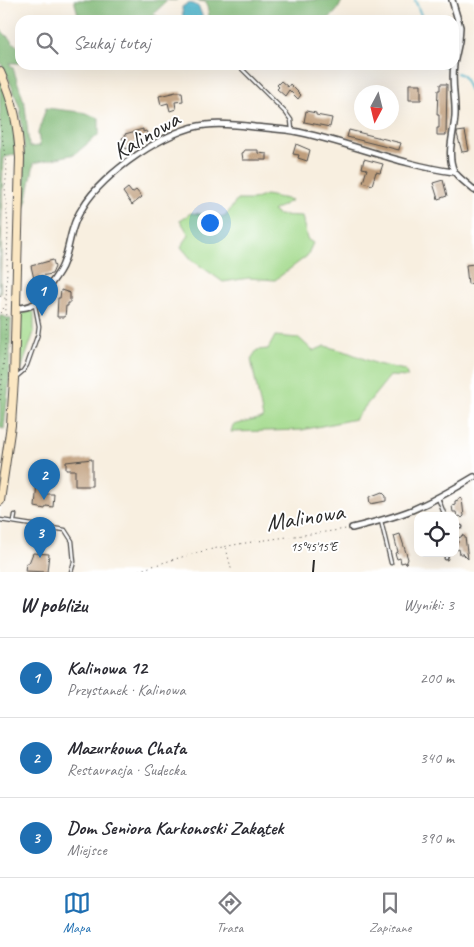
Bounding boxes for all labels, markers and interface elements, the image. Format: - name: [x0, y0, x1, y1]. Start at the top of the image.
- search box: [15, 15, 459, 70]
- icon: search: [33, 29, 61, 57]
- text: Szukaj tutaj: [73, 31, 150, 55]
- north arrow: [354, 85, 399, 130]
- street label: Kalinowa: [107, 103, 186, 166]
- your location: [197, 210, 223, 236]
- pin: 1: [26, 275, 58, 316]
- pin: 2: [28, 459, 60, 500]
- street label: Malinowa: [264, 496, 348, 538]
- map controls: [414, 512, 459, 557]
- button: locate: [414, 512, 459, 557]
- pin: 3: [24, 517, 56, 558]
- text: 15°45'15"E: [291, 539, 339, 555]
- text: W pobliżu: [20, 592, 87, 618]
- text: Wyniki: 3: [403, 595, 454, 615]
- text: Kalinowa 12: [67, 656, 147, 680]
- text: 1: [32, 668, 40, 688]
- text: 200 m: [420, 668, 454, 688]
- text: Przystanek · Kalinowa: [67, 680, 186, 700]
- text: Mazurkowa Chata: [67, 736, 186, 760]
- text: 2: [32, 748, 40, 768]
- text: 340 m: [420, 748, 454, 768]
- text: Restauracja · Sudecka: [67, 760, 185, 780]
- text: Dom Seniora Karkonoski Zakątek: [67, 816, 283, 840]
- text: 3: [32, 828, 40, 848]
- text: 390 m: [420, 828, 454, 848]
- text: Miejsce: [67, 840, 107, 860]
- tab: Mapa: [63, 889, 91, 936]
- tab: Trasa: [216, 889, 244, 936]
- tab: Zapisane: [369, 889, 411, 936]

